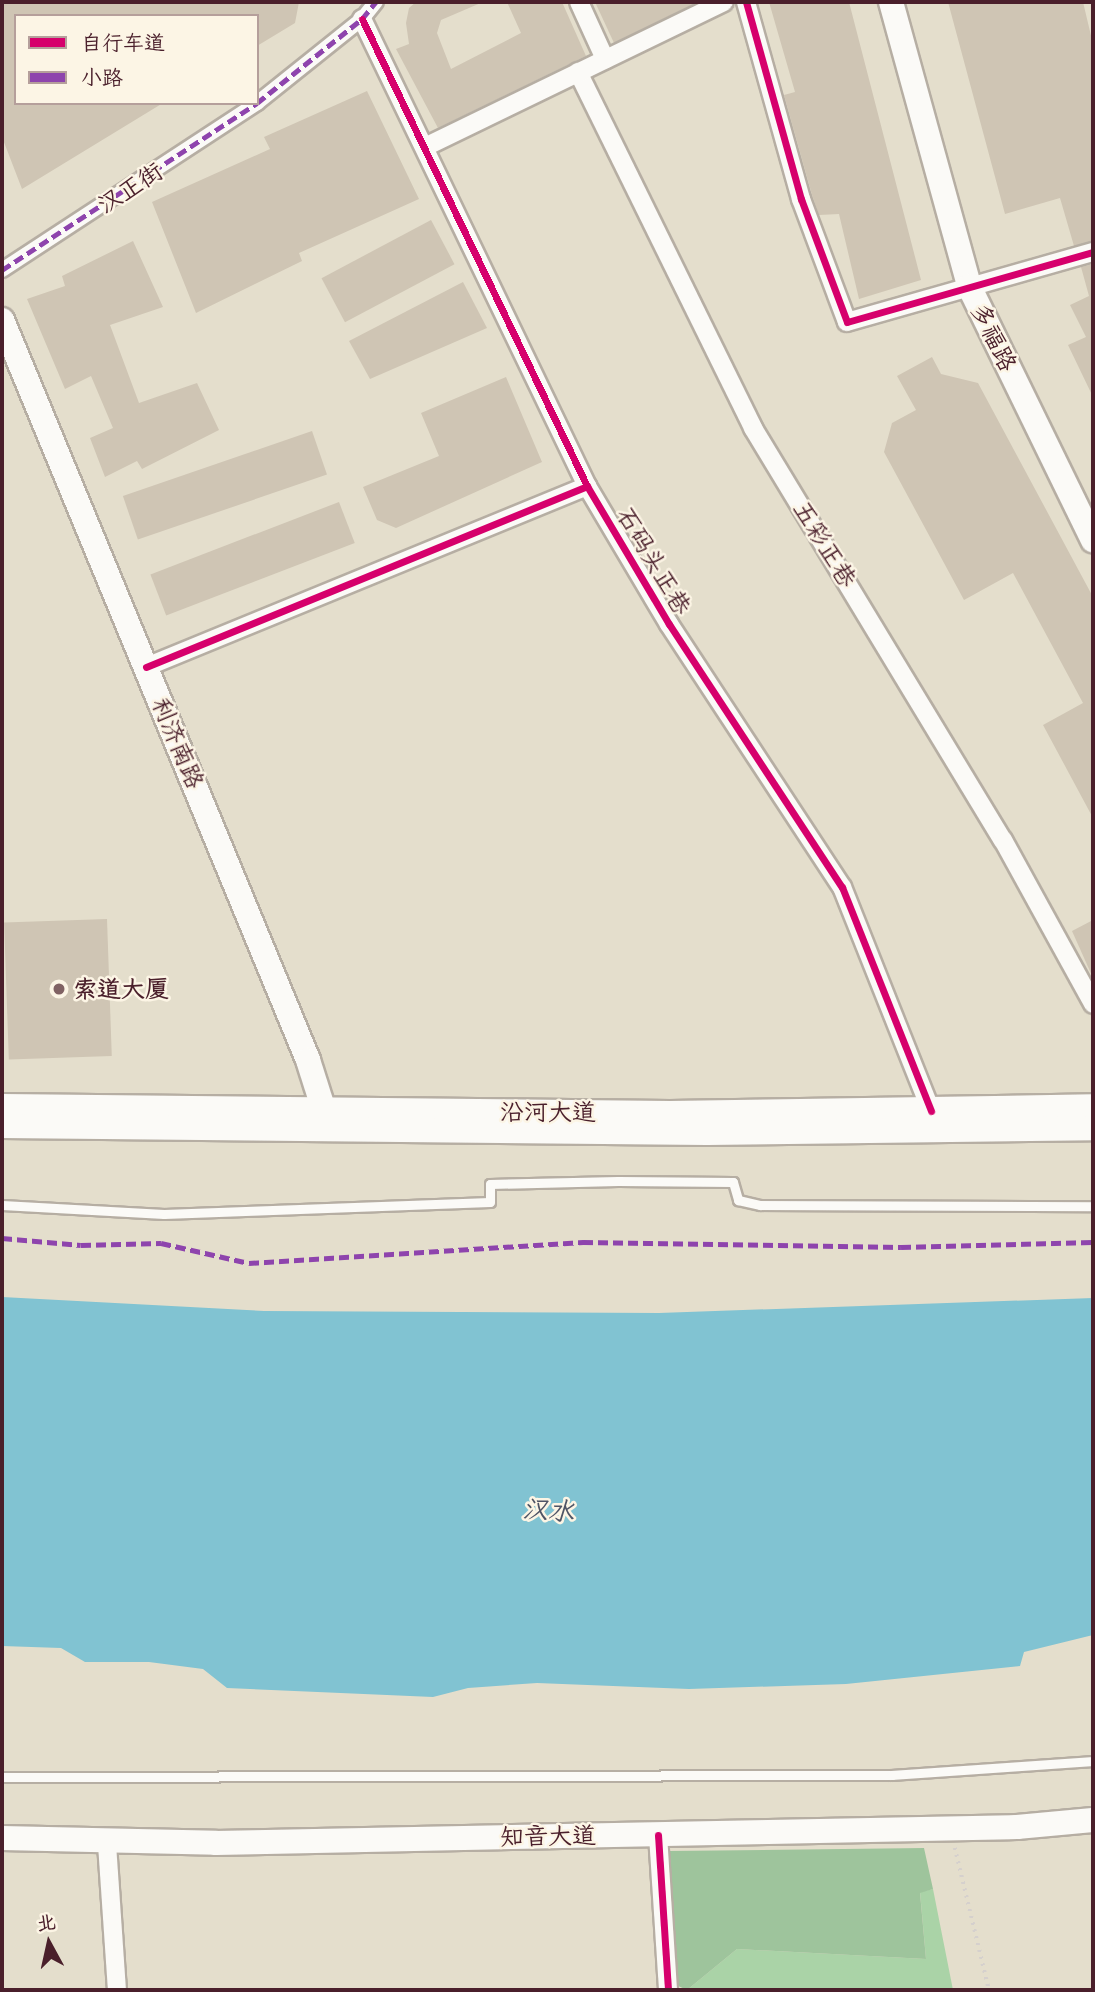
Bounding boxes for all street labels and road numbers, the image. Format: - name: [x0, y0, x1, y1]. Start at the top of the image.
- street label: 汉正街: [92, 156, 168, 220]
- street label: 多福路: [965, 298, 1023, 376]
- street label: 五彩正巷: [787, 496, 863, 592]
- street label: 石码头正巷: [611, 502, 697, 620]
- street label: 利济南路: [146, 693, 210, 793]
- street label: 沿河大道: [500, 1098, 596, 1126]
- street label: 知音大道: [500, 1821, 596, 1851]

